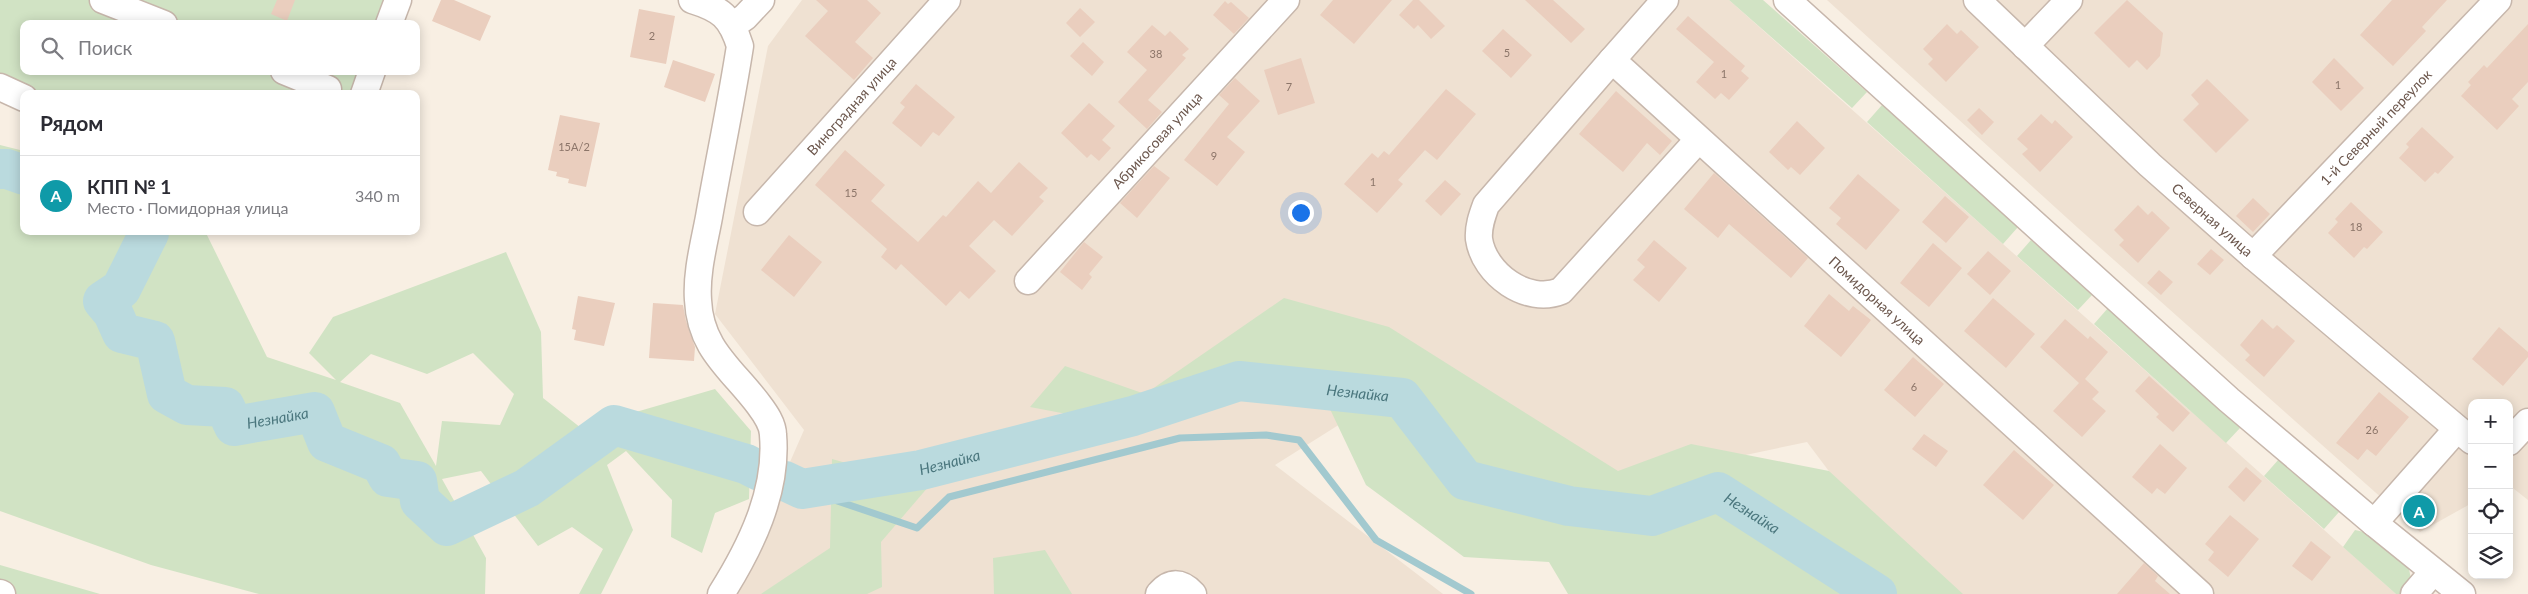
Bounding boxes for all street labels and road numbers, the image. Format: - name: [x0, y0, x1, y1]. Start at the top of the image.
- street label: Виноградная улица: [803, 53, 900, 158]
- street label: 1-й Северный переулок: [2316, 65, 2436, 188]
- street label: Абрикосовая улица: [1108, 88, 1205, 192]
- street label: Северная улица: [2168, 179, 2257, 260]
- street label: Помидорная улица: [1826, 252, 1929, 348]

